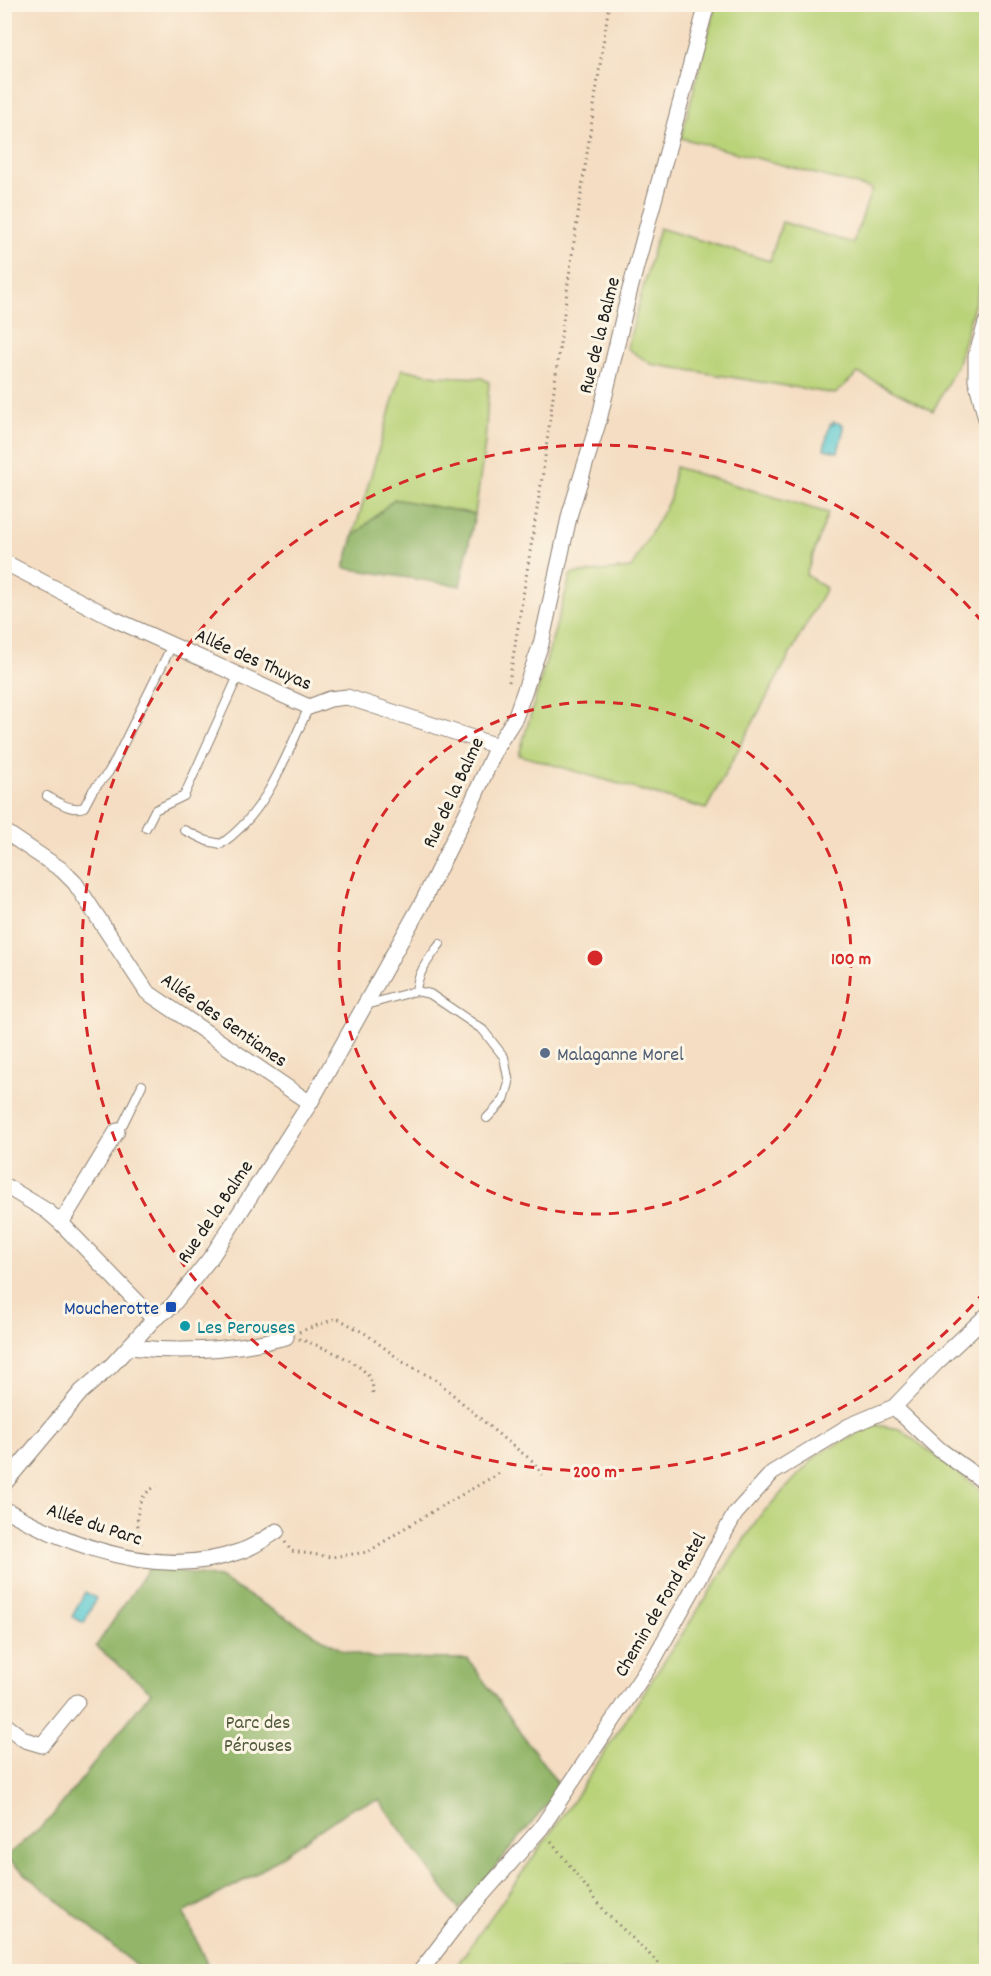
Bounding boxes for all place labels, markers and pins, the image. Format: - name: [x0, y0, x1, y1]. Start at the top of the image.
- centre of rings: [585, 948, 605, 968]
- place label: Malaganne Morel: [557, 1042, 684, 1070]
- marker: Malaganne Morel: [538, 1046, 552, 1060]
- place label: Moucherotte: [64, 1296, 159, 1324]
- marker: Moucherotte: [164, 1300, 178, 1314]
- place label: Les Perouses: [197, 1315, 295, 1343]
- marker: Les Perouses: [178, 1319, 192, 1333]

